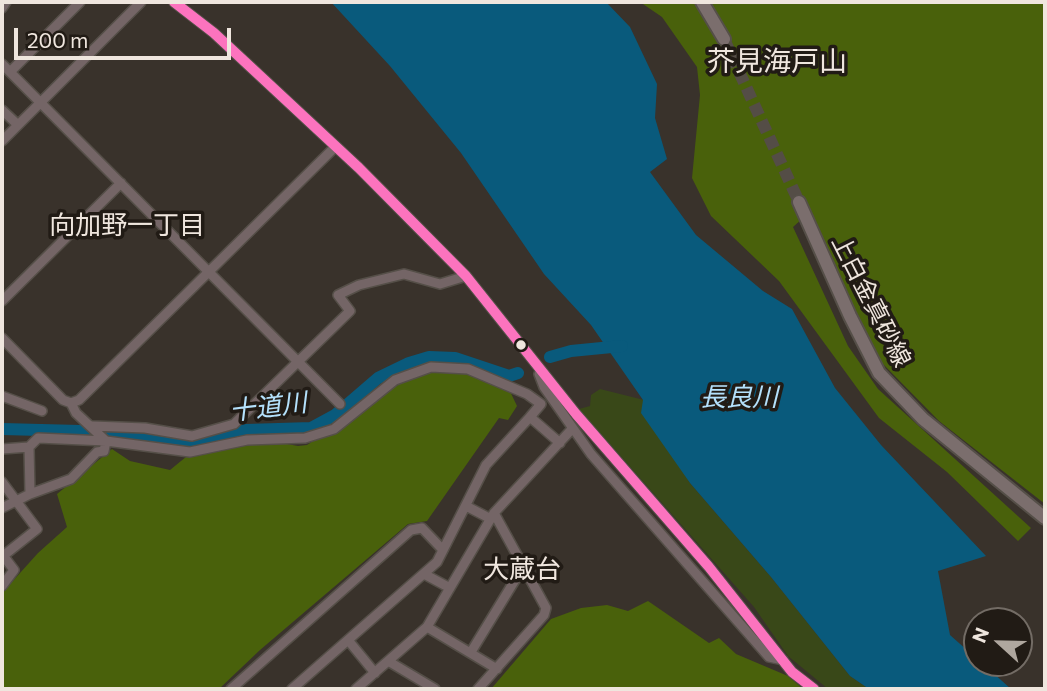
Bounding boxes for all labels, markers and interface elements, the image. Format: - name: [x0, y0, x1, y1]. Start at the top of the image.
- scale bar: [18, 14, 234, 58]
- text: 200 m: [27, 27, 88, 52]
- district label: 芥見海戸山: [707, 45, 847, 79]
- district label: 向加野一丁目: [49, 209, 205, 241]
- street label: 上白金真砂線: [825, 230, 917, 372]
- unlabelled marker: [514, 338, 528, 352]
- water label: 長良川: [700, 381, 778, 413]
- water label: 十道川: [227, 387, 309, 427]
- district label: 大蔵台: [483, 553, 561, 585]
- north arrow: [963, 607, 1033, 677]
- text: N: [967, 624, 993, 646]

